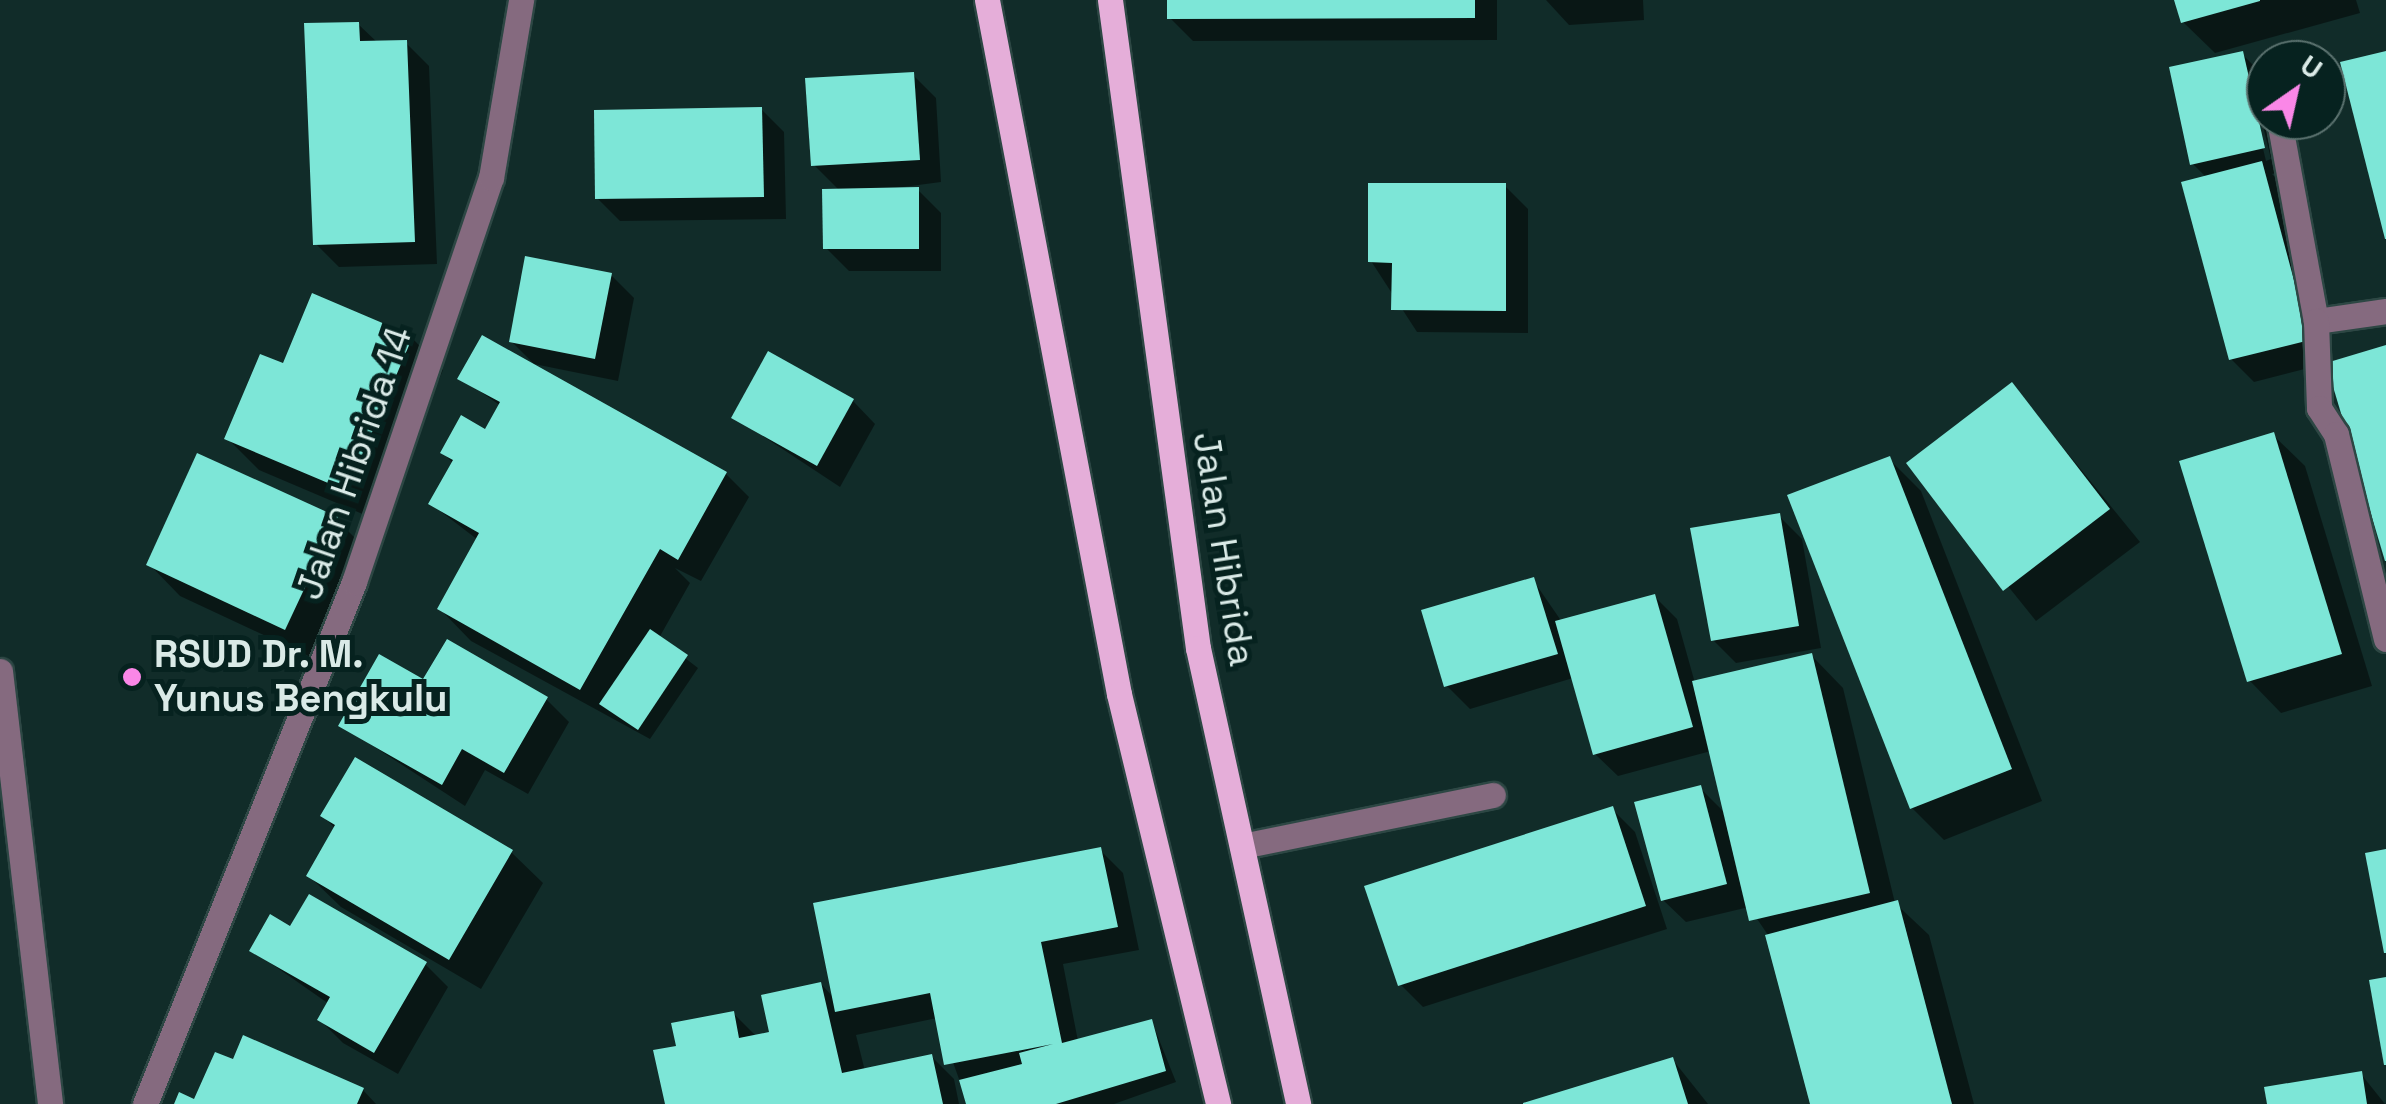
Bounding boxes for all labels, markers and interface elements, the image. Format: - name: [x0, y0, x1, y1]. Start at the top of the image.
- north arrow: [2246, 40, 2346, 140]
- text: U: [2294, 47, 2330, 87]
- street label: Jalan Hibrida 14: [286, 320, 422, 606]
- street label: Jalan Hibrida: [1183, 429, 1265, 669]
- place label: RSUD Dr. M. Yunus Bengkulu: [154, 632, 447, 722]
- marker: RSUD Dr. M. Yunus Bengkulu: [119, 664, 145, 690]

